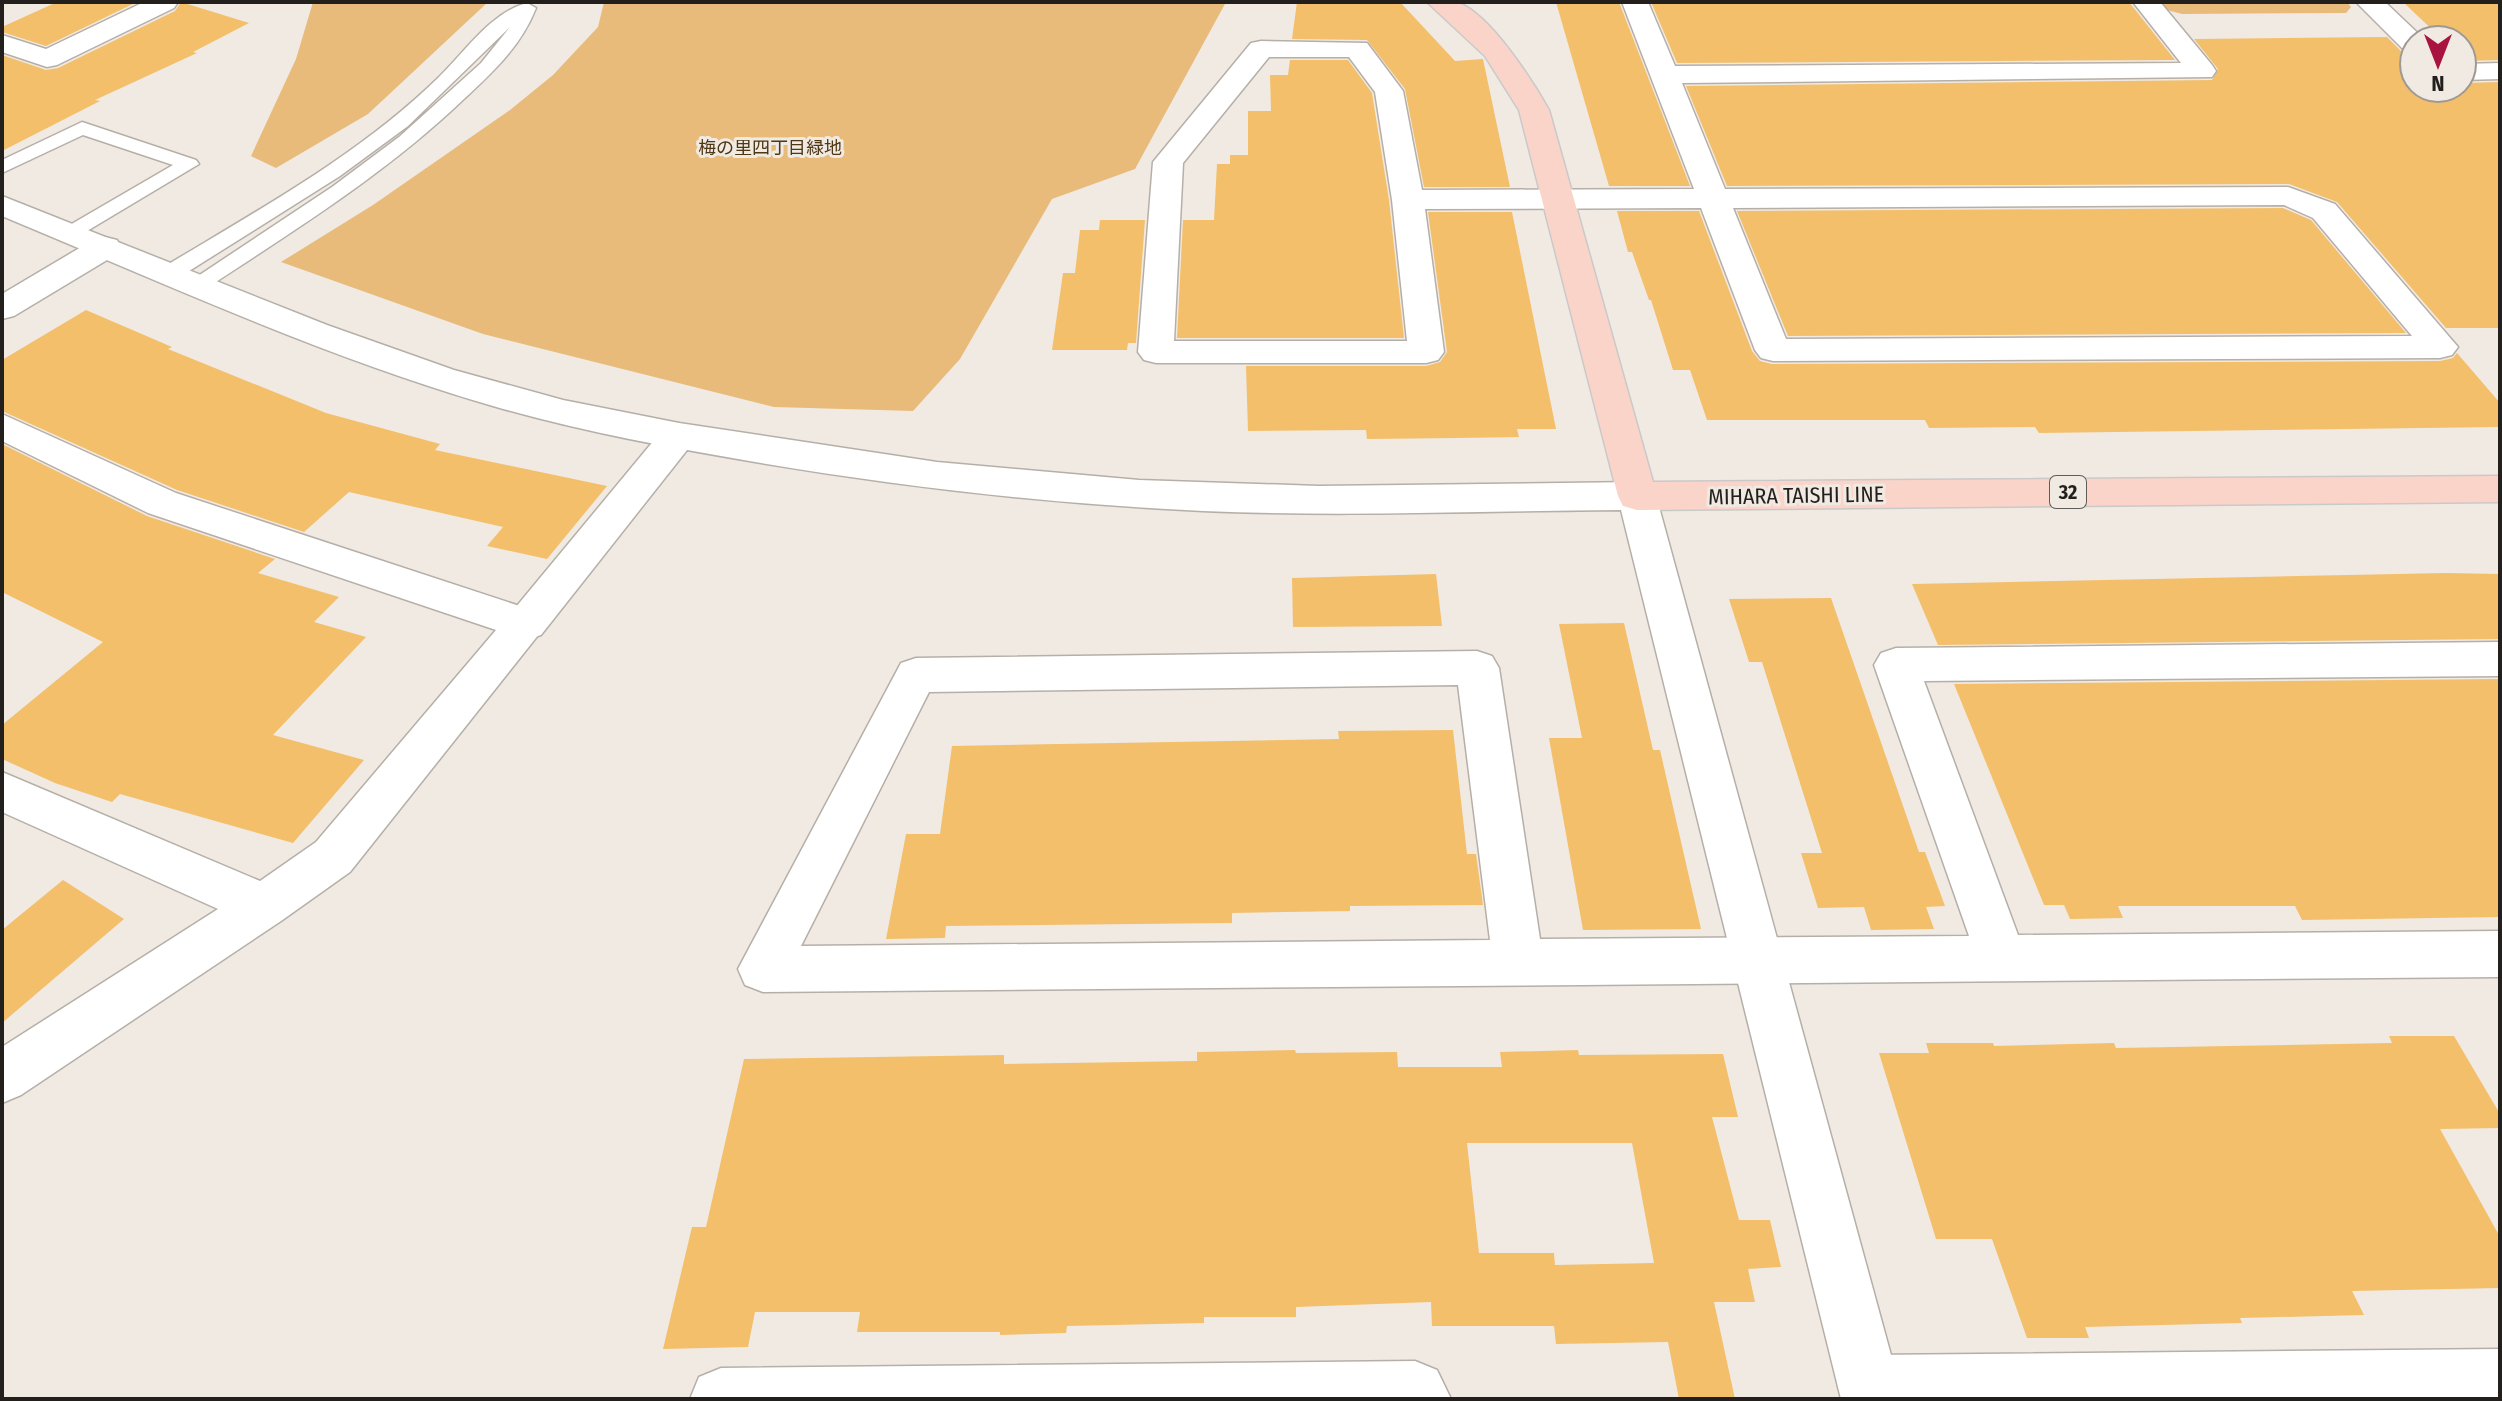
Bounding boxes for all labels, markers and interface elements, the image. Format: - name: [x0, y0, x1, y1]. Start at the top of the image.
- north arrow: [2398, 24, 2478, 104]
- text: N: [2431, 70, 2445, 97]
- park label: 梅の里四丁目緑地: [698, 137, 842, 159]
- road number: 32: [2050, 476, 2086, 508]
- street label: MIHARA TAISHI LINE: [1708, 480, 1884, 511]

